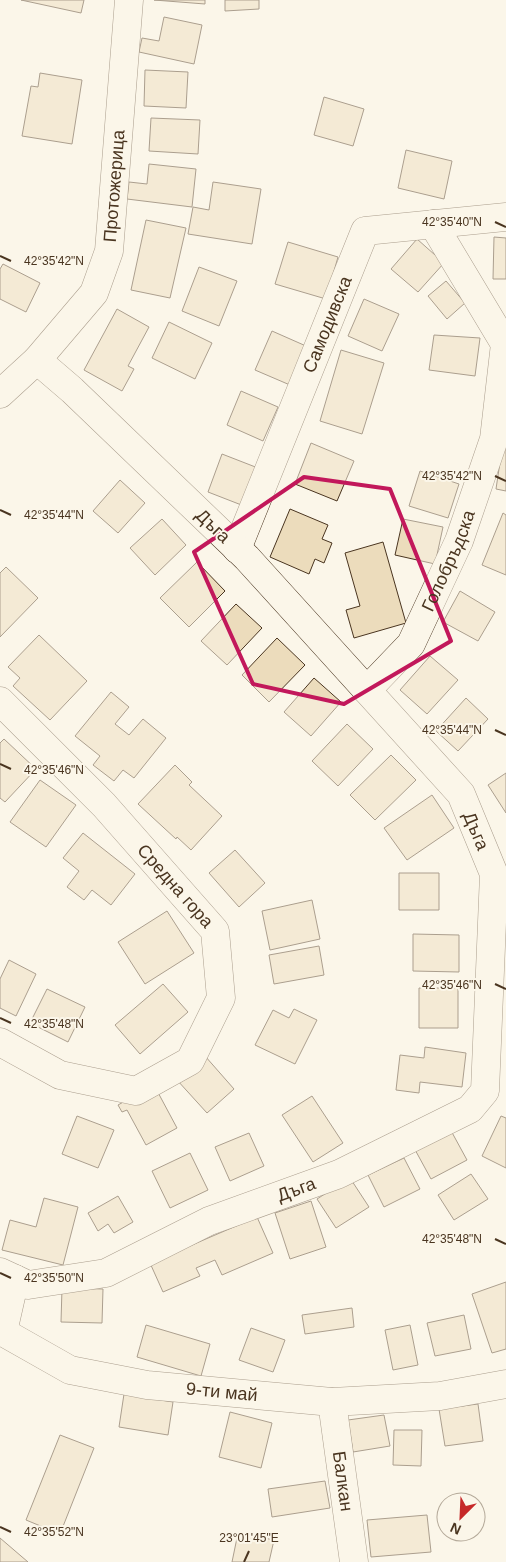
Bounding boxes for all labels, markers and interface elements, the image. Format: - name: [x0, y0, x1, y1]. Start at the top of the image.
- street label: Протожерица: [100, 128, 129, 243]
- text: 42°35'40"N: [422, 215, 482, 229]
- text: 42°35'42"N: [24, 254, 84, 268]
- street label: Самодивска: [299, 272, 356, 376]
- text: 42°35'42"N: [422, 469, 482, 483]
- street label: Дъга: [192, 505, 235, 548]
- street label: Голобръдска: [418, 507, 479, 615]
- text: 42°35'44"N: [24, 508, 84, 522]
- text: 42°35'44"N: [422, 723, 482, 737]
- text: 42°35'46"N: [24, 763, 84, 777]
- street label: Дъга: [459, 809, 493, 854]
- street label: Средна гора: [133, 840, 218, 932]
- text: 42°35'46"N: [422, 978, 482, 992]
- text: 42°35'48"N: [24, 1017, 84, 1031]
- street label: Дъга: [274, 1173, 319, 1206]
- text: 42°35'48"N: [422, 1232, 482, 1246]
- text: 42°35'50"N: [24, 1271, 84, 1285]
- street label: 9-ти май: [185, 1379, 259, 1405]
- street label: Балкан: [329, 1450, 357, 1513]
- north arrow: [436, 1492, 486, 1542]
- text: N: [448, 1520, 464, 1538]
- text: 42°35'52"N: [24, 1525, 84, 1539]
- text: 23°01'45"E: [219, 1531, 279, 1545]

